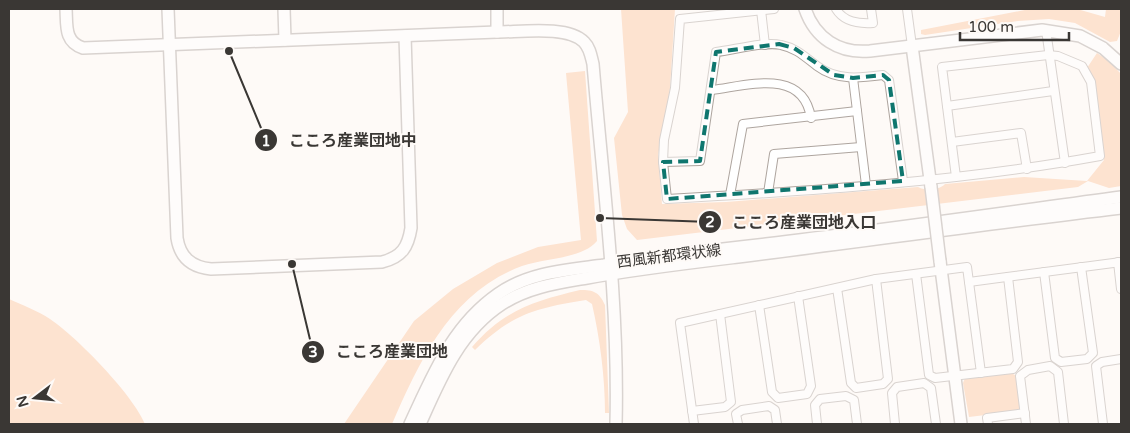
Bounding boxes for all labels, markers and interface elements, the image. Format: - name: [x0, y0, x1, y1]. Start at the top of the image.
- scale bar: [960, 10, 1069, 42]
- text: 100 m: [968, 18, 1014, 36]
- callout: こころ産業団地中: [254, 125, 427, 156]
- text: こころ産業団地中: [289, 131, 417, 151]
- text: 1: [261, 132, 271, 150]
- callout: こころ産業団地入口: [697, 207, 886, 238]
- text: 2: [705, 213, 715, 231]
- text: こころ産業団地入口: [732, 213, 876, 233]
- street label: 西風新都環状線: [616, 241, 722, 271]
- callout: こころ産業団地: [301, 336, 458, 367]
- text: こころ産業団地: [336, 342, 448, 362]
- text: 3: [308, 343, 318, 361]
- north arrow: [10, 373, 60, 423]
- text: N: [13, 394, 33, 409]

